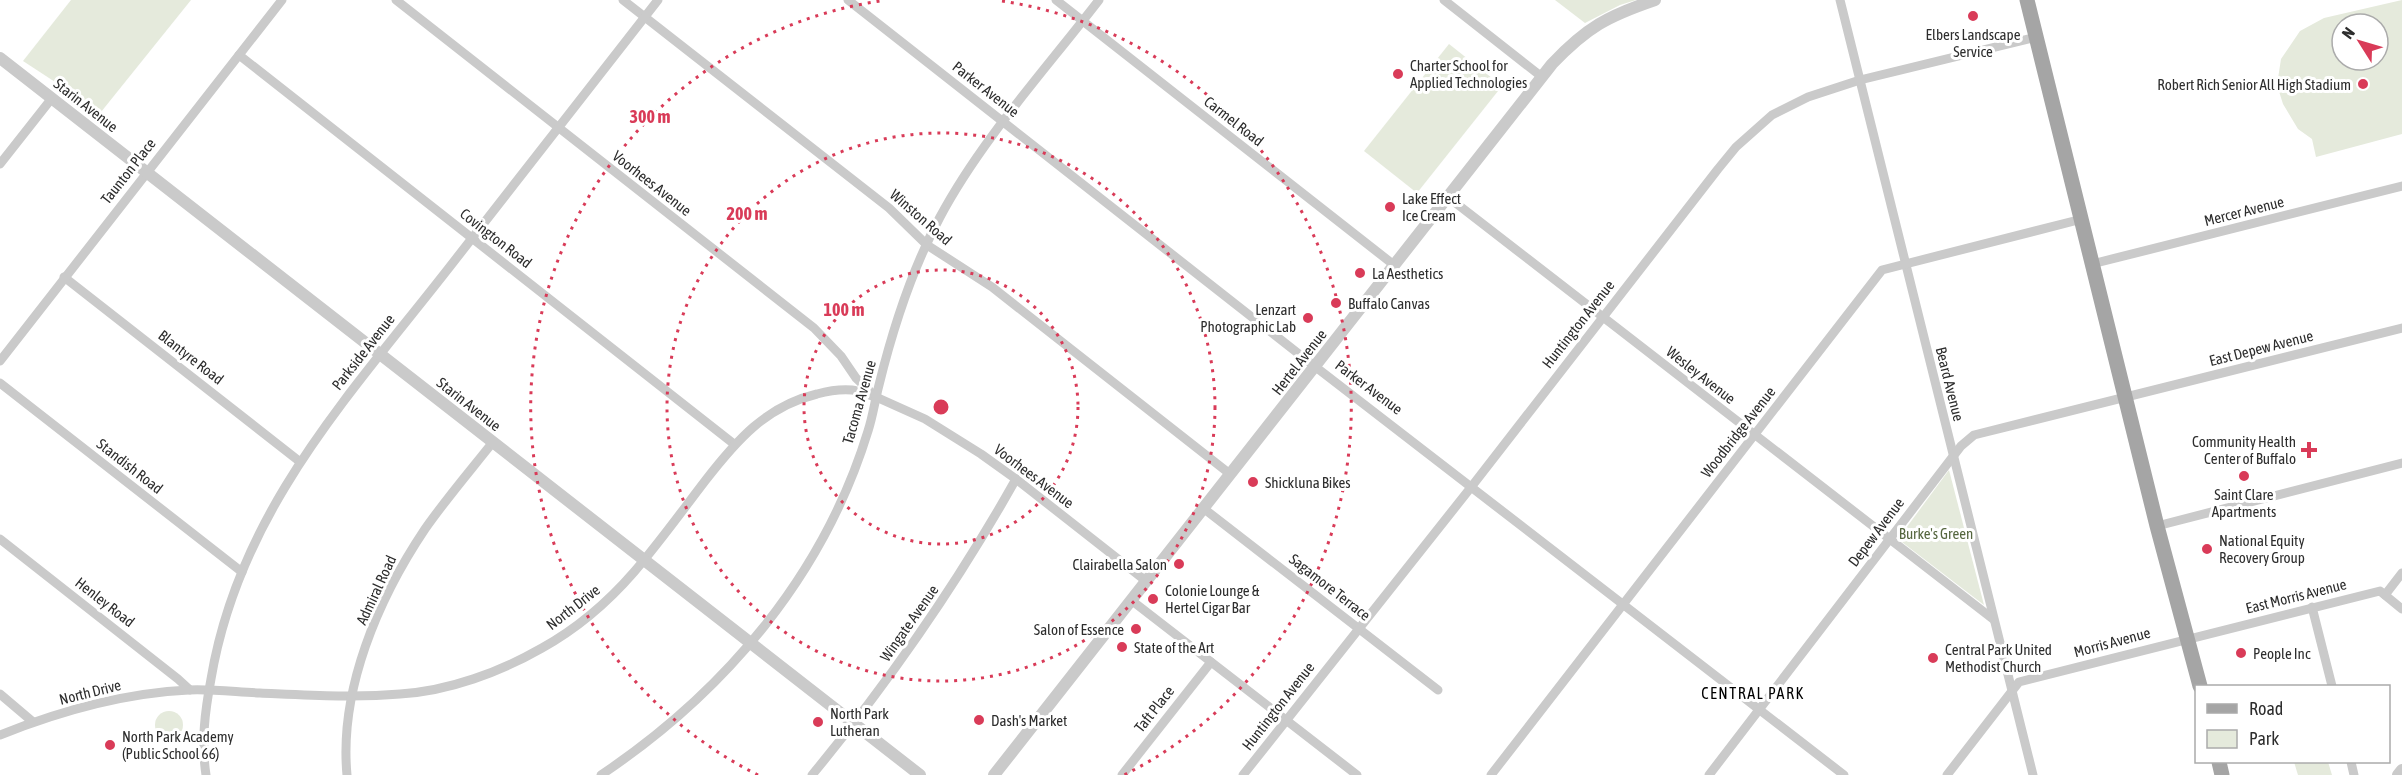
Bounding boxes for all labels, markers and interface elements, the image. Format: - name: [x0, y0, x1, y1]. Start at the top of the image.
- marker: Elbers Landscape Service: [1966, 9, 1980, 23]
- north arrow: [2330, 12, 2390, 72]
- text: N: [2338, 24, 2358, 42]
- place label: Elbers Landscape Service: [1926, 26, 2021, 60]
- place label: Charter School for Applied Technologies: [1410, 57, 1527, 91]
- street label: Parker Avenue: [949, 58, 1023, 120]
- marker: Charter School for Applied Technologies: [1391, 67, 1405, 81]
- street label: Starin Avenue: [51, 75, 121, 135]
- place label: Robert Rich Senior All High Stadium: [2157, 76, 2351, 93]
- marker: Robert Rich Senior All High Stadium: [2356, 77, 2370, 91]
- street label: Carmel Road: [1201, 93, 1267, 149]
- text: 300 m: [630, 106, 670, 127]
- street label: Taunton Place: [97, 135, 159, 207]
- street label: Voorhees Avenue: [609, 147, 695, 219]
- street label: Winston Road: [887, 186, 955, 248]
- place label: Lake Effect Ice Cream: [1402, 190, 1461, 224]
- street label: Mercer Avenue: [2202, 193, 2286, 229]
- marker: Lake Effect Ice Cream: [1383, 200, 1397, 214]
- text: 200 m: [727, 203, 767, 224]
- street label: Covington Road: [457, 205, 535, 271]
- place label: La Aesthetics: [1372, 265, 1443, 282]
- marker: La Aesthetics: [1353, 266, 1367, 280]
- street label: Huntington Avenue: [1538, 277, 1618, 371]
- place label: Buffalo Canvas: [1348, 295, 1430, 312]
- marker: Buffalo Canvas: [1329, 296, 1343, 310]
- text: 100 m: [824, 299, 864, 320]
- place label: Lenzart Photographic Lab: [1200, 301, 1296, 335]
- street label: Parkside Avenue: [328, 311, 398, 393]
- marker: Lenzart Photographic Lab: [1301, 311, 1315, 325]
- street label: Blantyre Road: [155, 326, 227, 388]
- street label: Hertel Avenue: [1268, 326, 1330, 398]
- street label: East Depew Avenue: [2207, 327, 2315, 369]
- street label: Wesley Avenue: [1663, 343, 1739, 407]
- street label: Beard Avenue: [1933, 345, 1967, 423]
- street label: Parker Avenue: [1332, 356, 1406, 418]
- street label: Tacoma Avenue: [839, 358, 879, 446]
- street label: Starin Avenue: [434, 374, 504, 434]
- street label: Woodbridge Avenue: [1697, 383, 1779, 481]
- centre of rings: [931, 397, 951, 417]
- place label: Community Health Center of Buffalo: [2192, 433, 2296, 467]
- street label: Standish Road: [94, 435, 166, 497]
- street label: Voorhees Avenue: [991, 441, 1077, 512]
- marker: Community Health Center of Buffalo: [2300, 441, 2318, 459]
- marker: Saint Clare Apartments: [2237, 469, 2251, 483]
- place label: Shickluna Bikes: [1265, 474, 1351, 491]
- marker: Shickluna Bikes: [1246, 475, 1260, 489]
- place label: Saint Clare Apartments: [2212, 486, 2276, 520]
- street label: Depew Avenue: [1845, 494, 1907, 570]
- park label: Burke's Green: [1899, 525, 1973, 542]
- place label: National Equity Recovery Group: [2219, 532, 2305, 566]
- marker: National Equity Recovery Group: [2200, 542, 2214, 556]
- street label: Sagamore Terrace: [1286, 550, 1374, 624]
- street label: Admiral Road: [353, 553, 399, 627]
- place label: Clairabella Salon: [1072, 556, 1167, 573]
- marker: Clairabella Salon: [1172, 557, 1186, 571]
- street label: Henley Road: [72, 574, 138, 630]
- street label: East Morris Avenue: [2244, 575, 2348, 617]
- street label: North Drive: [543, 581, 603, 633]
- street label: Wingate Avenue: [876, 581, 942, 664]
- place label: Colonie Lounge & Hertel Cigar Bar: [1165, 582, 1260, 616]
- marker: Colonie Lounge & Hertel Cigar Bar: [1146, 592, 1160, 606]
- place label: Salon of Essence: [1034, 621, 1124, 638]
- marker: Salon of Essence: [1129, 622, 1143, 636]
- street label: Morris Avenue: [2072, 624, 2152, 660]
- place label: State of the Art: [1134, 639, 1214, 656]
- marker: State of the Art: [1115, 640, 1129, 654]
- place label: Central Park United Methodist Church: [1945, 641, 2052, 675]
- place label: People Inc: [2253, 645, 2311, 662]
- marker: People Inc: [2234, 646, 2248, 660]
- marker: Central Park United Methodist Church: [1926, 651, 1940, 665]
- street label: Huntington Avenue: [1238, 659, 1318, 753]
- street label: North Drive: [57, 676, 123, 708]
- street label: Taft Place: [1131, 682, 1177, 735]
- district label: CENTRAL PARK: [1701, 684, 1805, 702]
- legend: [2195, 685, 2390, 763]
- text: Road: [2249, 698, 2283, 719]
- place label: North Park Lutheran: [830, 705, 889, 739]
- place label: Dash's Market: [991, 712, 1067, 729]
- marker: Dash's Market: [972, 713, 986, 727]
- marker: North Park Lutheran: [811, 715, 825, 729]
- place label: North Park Academy (Public School 66): [122, 728, 234, 762]
- text: Park: [2249, 728, 2279, 749]
- marker: North Park Academy (Public School 66): [103, 738, 117, 752]

